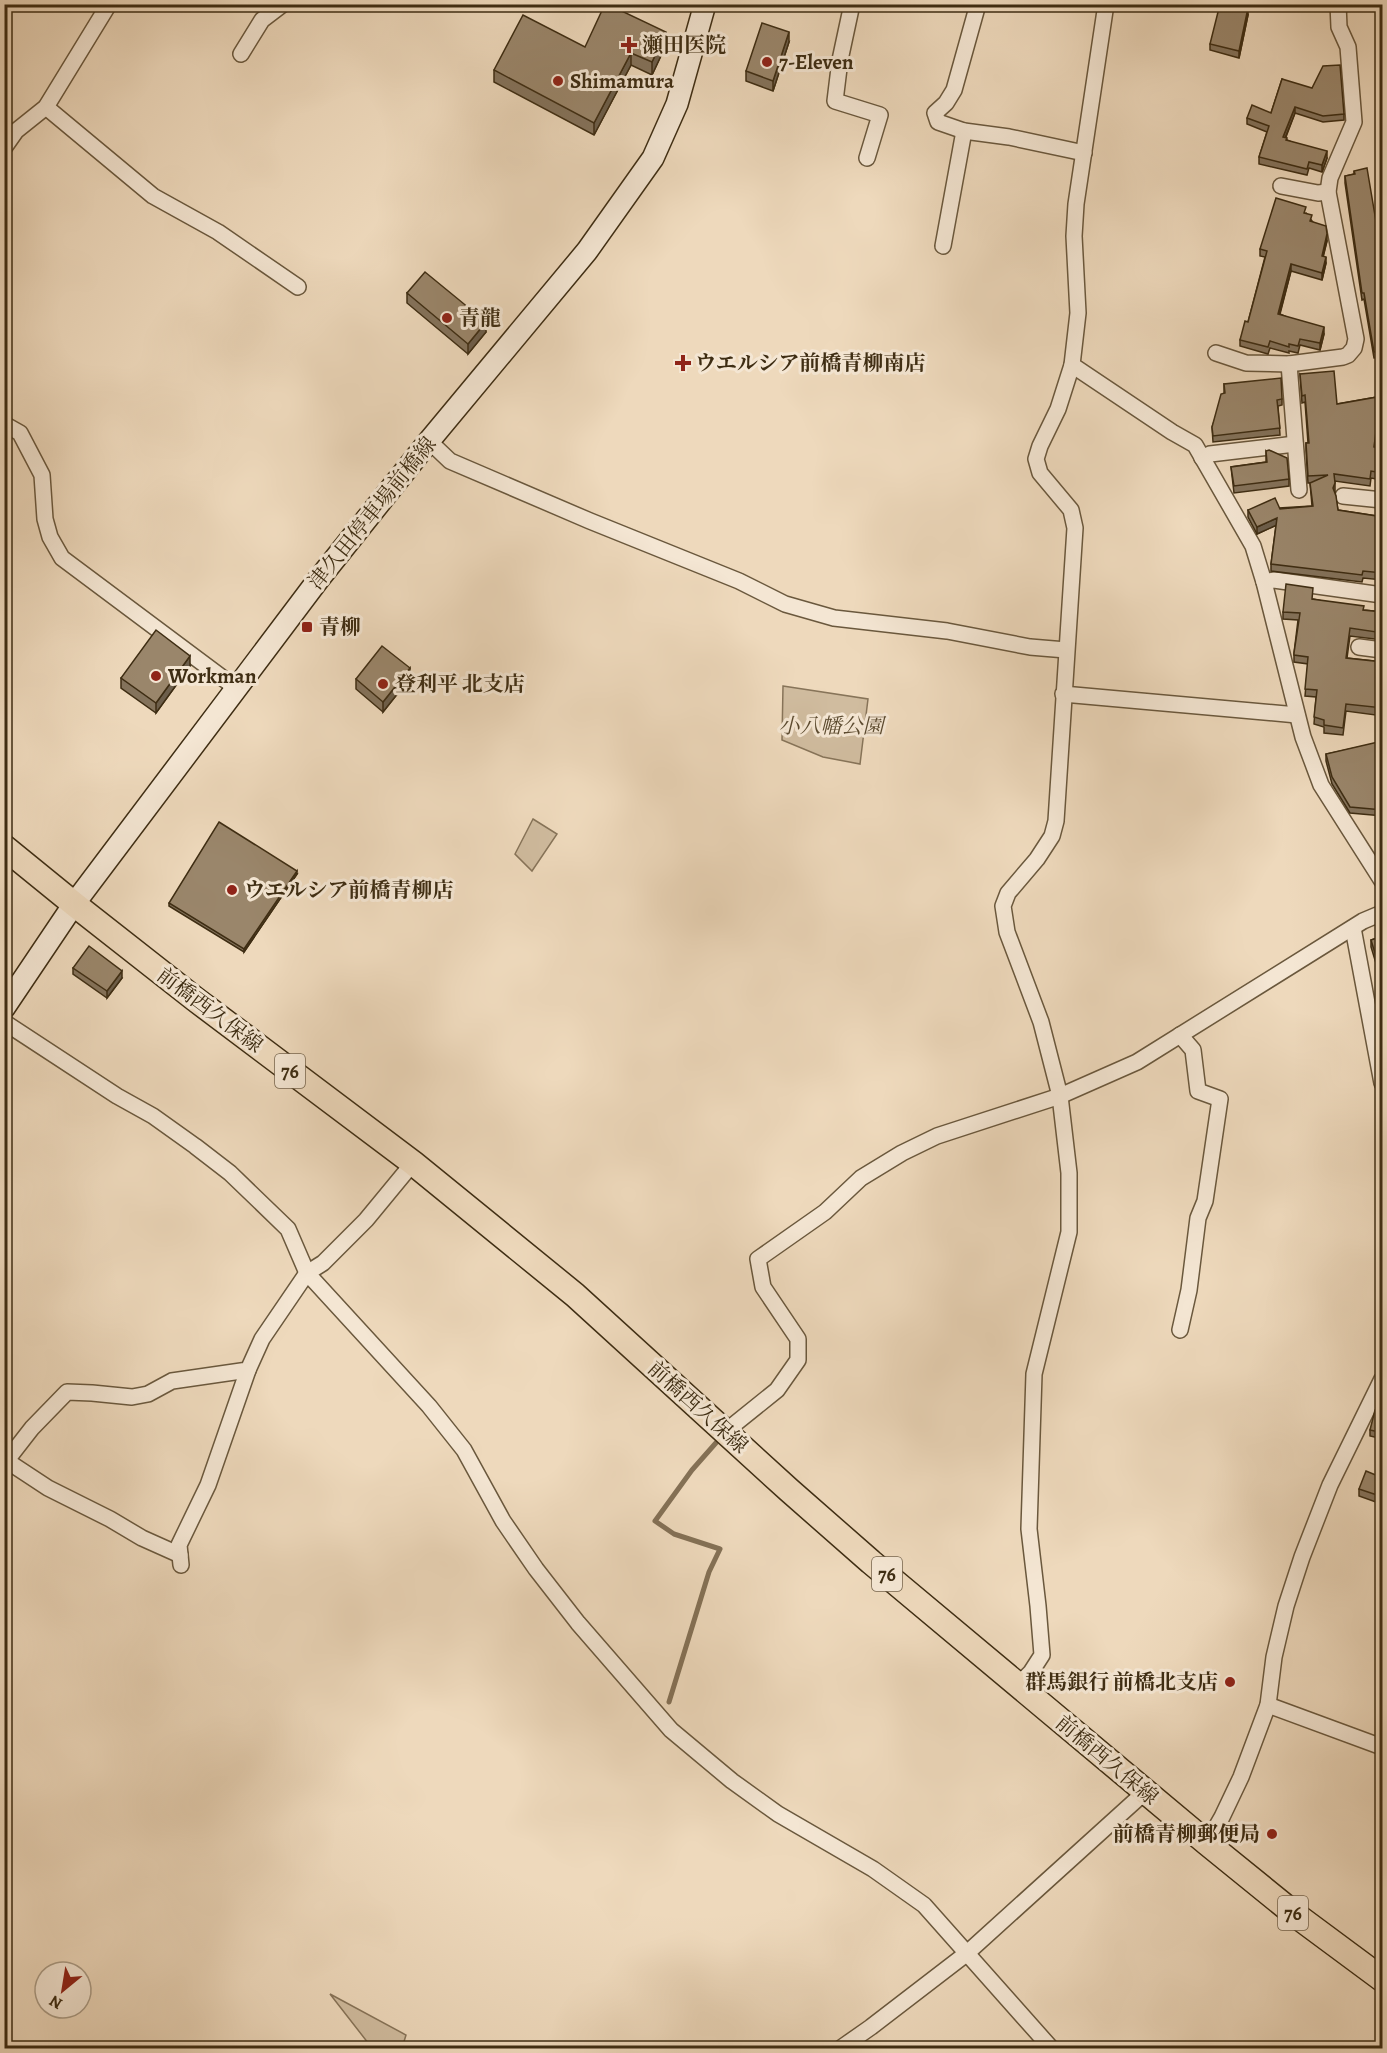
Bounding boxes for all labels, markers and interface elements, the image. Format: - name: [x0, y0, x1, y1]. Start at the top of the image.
- place label: 瀬田医院: [642, 31, 726, 59]
- marker: 瀬田医院: [620, 36, 638, 54]
- place label: 7-Eleven: [779, 48, 854, 76]
- marker: 7-Eleven: [760, 55, 774, 69]
- place label: Shimamura: [570, 67, 675, 95]
- marker: Shimamura: [551, 74, 565, 88]
- place label: 青龍: [459, 304, 501, 332]
- marker: 青龍: [440, 311, 454, 325]
- place label: ウエルシア前橋青柳南店: [695, 349, 925, 377]
- marker: ウエルシア前橋青柳南店: [676, 356, 690, 370]
- street label: 津久田停車場前橋線: [302, 431, 442, 595]
- place label: 青柳: [319, 613, 361, 641]
- marker: 青柳: [300, 620, 314, 634]
- place label: Workman: [167, 662, 257, 690]
- marker: Workman: [149, 669, 163, 683]
- place label: 登利平 北支店: [395, 670, 525, 698]
- marker: 登利平 北支店: [376, 677, 390, 691]
- park label: 小八幡公園: [779, 712, 886, 740]
- place label: ウエルシア前橋青柳店: [244, 876, 453, 904]
- marker: ウエルシア前橋青柳店: [225, 883, 239, 897]
- street label: 前橋西久保線: [151, 961, 269, 1059]
- road number: 76: [275, 1054, 305, 1088]
- street label: 前橋西久保線: [642, 1354, 754, 1460]
- road number: 76: [872, 1557, 902, 1591]
- place label: 群馬銀行 前橋北支店: [1025, 1668, 1218, 1696]
- marker: 群馬銀行 前橋北支店: [1223, 1675, 1237, 1689]
- street label: 前橋西久保線: [1050, 1709, 1164, 1811]
- place label: 前橋青柳郵便局: [1113, 1820, 1260, 1848]
- marker: 前橋青柳郵便局: [1265, 1827, 1279, 1841]
- road number: 76: [1278, 1896, 1308, 1930]
- north arrow: [33, 1960, 93, 2020]
- text: N: [45, 1990, 67, 2015]

